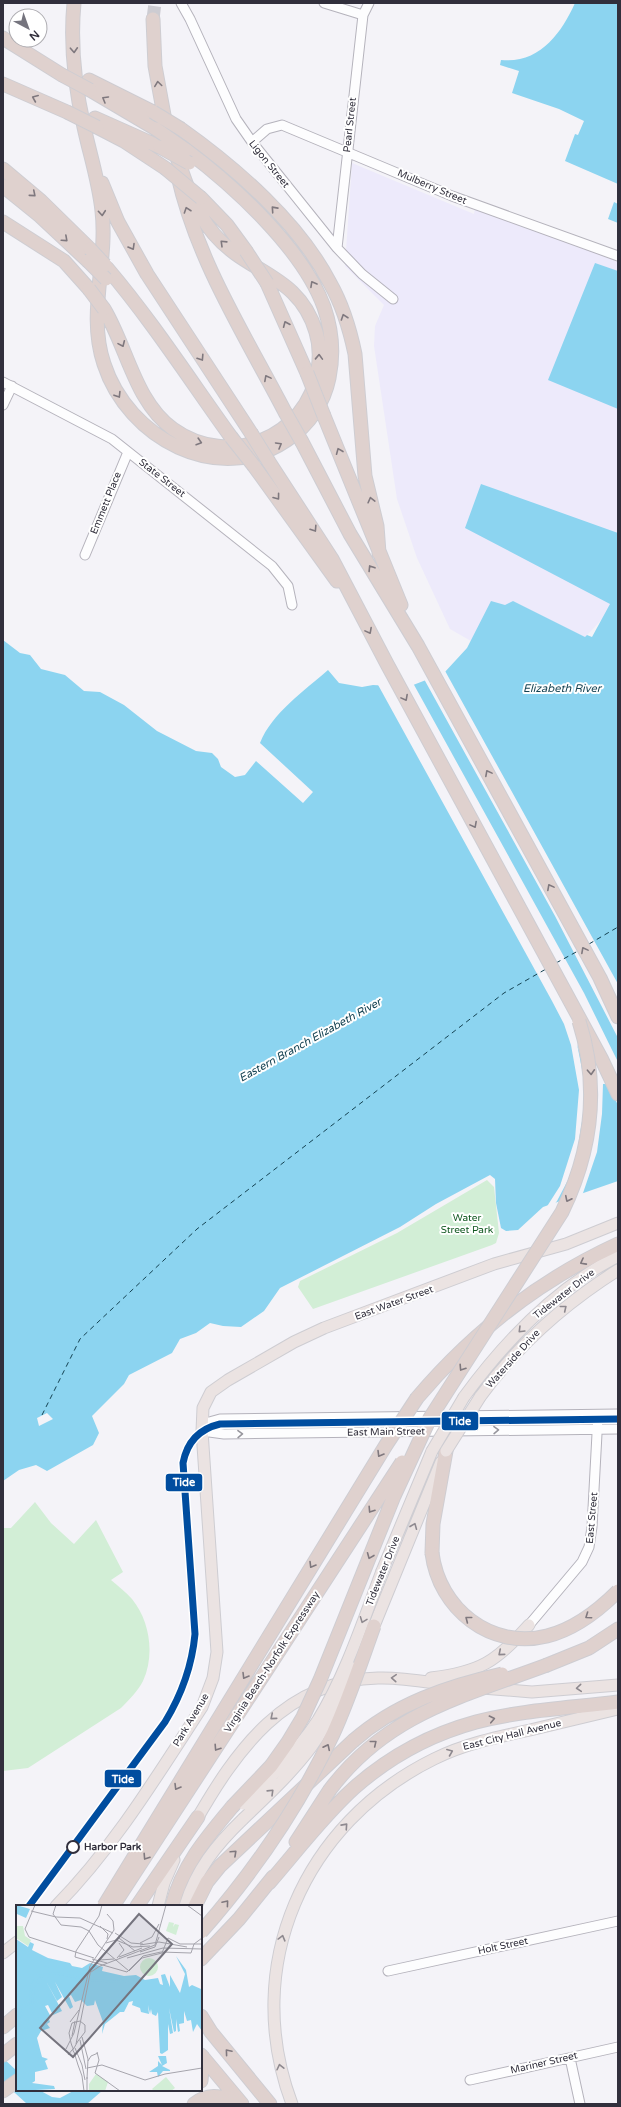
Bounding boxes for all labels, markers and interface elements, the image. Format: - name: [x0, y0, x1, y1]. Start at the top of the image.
- north arrow: [8, 8, 48, 48]
- text: N: [27, 27, 42, 43]
- one-way arrow: [69, 47, 78, 53]
- one-way arrow: [154, 81, 163, 87]
- one-way arrow: [32, 95, 40, 103]
- one-way arrow: [102, 96, 109, 103]
- street label: Pearl Street: [341, 97, 359, 153]
- street label: Ligon Street: [246, 138, 292, 190]
- street label: Mulberry Street: [395, 167, 469, 207]
- one-way arrow: [28, 189, 35, 196]
- one-way arrow: [271, 206, 279, 214]
- one-way arrow: [183, 207, 192, 214]
- one-way arrow: [97, 210, 106, 216]
- one-way arrow: [60, 234, 68, 241]
- one-way arrow: [220, 240, 228, 248]
- one-way arrow: [128, 243, 135, 250]
- one-way arrow: [311, 281, 318, 288]
- one-way arrow: [340, 314, 349, 321]
- one-way arrow: [283, 321, 291, 328]
- one-way arrow: [117, 340, 125, 347]
- one-way arrow: [196, 354, 204, 361]
- one-way arrow: [315, 354, 323, 360]
- one-way arrow: [265, 375, 272, 382]
- one-way arrow: [114, 391, 121, 398]
- one-way arrow: [195, 437, 202, 446]
- one-way arrow: [275, 443, 282, 450]
- one-way arrow: [335, 448, 343, 455]
- street label: State Street: [136, 456, 188, 500]
- street label: Emmett Place: [88, 470, 124, 536]
- one-way arrow: [273, 492, 280, 499]
- one-way arrow: [367, 497, 375, 504]
- one-way arrow: [309, 525, 316, 532]
- one-way arrow: [368, 565, 375, 572]
- one-way arrow: [365, 627, 372, 634]
- water label: Elizabeth River: [523, 682, 603, 695]
- one-way arrow: [400, 694, 408, 701]
- one-way arrow: [486, 770, 493, 777]
- one-way arrow: [469, 820, 476, 828]
- one-way arrow: [548, 884, 555, 891]
- one-way arrow: [582, 947, 589, 954]
- water label: Eastern Branch Elizabeth River: [237, 995, 385, 1085]
- one-way arrow: [586, 1069, 595, 1075]
- one-way arrow: [565, 1195, 573, 1202]
- park label: Water Street Park: [441, 1212, 494, 1236]
- one-way arrow: [580, 1257, 587, 1265]
- street label: Tidewater Drive: [531, 1266, 597, 1322]
- street label: East Water Street: [353, 1283, 435, 1323]
- one-way arrow: [560, 1306, 567, 1313]
- one-way arrow: [518, 1325, 526, 1333]
- street label: Waterside Drive: [483, 1327, 543, 1391]
- one-way arrow: [459, 1364, 467, 1371]
- line badge: Tide: [441, 1411, 479, 1431]
- text: Tide: [448, 1415, 472, 1428]
- street label: East Main Street: [347, 1425, 425, 1439]
- one-way arrow: [493, 1426, 499, 1435]
- one-way arrow: [237, 1430, 243, 1438]
- one-way arrow: [378, 1450, 385, 1457]
- line badge: Tide: [165, 1473, 203, 1492]
- text: Tide: [172, 1476, 196, 1489]
- street label: East Street: [584, 1492, 600, 1544]
- one-way arrow: [368, 1506, 376, 1513]
- one-way arrow: [409, 1523, 417, 1530]
- street label: Tidewater Drive: [364, 1534, 403, 1608]
- one-way arrow: [366, 1553, 374, 1560]
- one-way arrow: [310, 1561, 317, 1568]
- street label: Virginia Beach-Norfolk Expressway: [222, 1589, 323, 1735]
- one-way arrow: [586, 1611, 593, 1618]
- one-way arrow: [360, 1616, 368, 1624]
- one-way arrow: [466, 1617, 473, 1624]
- one-way arrow: [499, 1649, 506, 1656]
- one-way arrow: [242, 1672, 249, 1679]
- one-way arrow: [391, 1674, 397, 1683]
- one-way arrow: [576, 1684, 582, 1693]
- street label: Park Avenue: [170, 1691, 212, 1749]
- one-way arrow: [271, 1712, 278, 1719]
- one-way arrow: [489, 1715, 495, 1723]
- street label: East City Hall Avenue: [462, 1717, 563, 1753]
- one-way arrow: [370, 1740, 377, 1747]
- one-way arrow: [322, 1743, 330, 1751]
- one-way arrow: [214, 1744, 221, 1751]
- one-way arrow: [446, 1749, 454, 1757]
- line badge: Tide: [104, 1769, 142, 1788]
- text: Tide: [111, 1773, 135, 1786]
- one-way arrow: [174, 1783, 181, 1790]
- one-way arrow: [266, 1789, 274, 1797]
- one-way arrow: [340, 1823, 348, 1831]
- marker: Harbor Park: [66, 1840, 80, 1854]
- place label: Harbor Park: [84, 1841, 142, 1853]
- one-way arrow: [230, 1851, 237, 1858]
- one-way arrow: [143, 1853, 151, 1860]
- one-way arrow: [222, 1900, 229, 1907]
- inset map: [16, 1905, 202, 2091]
- one-way arrow: [277, 1935, 286, 1942]
- street label: Holt Street: [477, 1935, 529, 1957]
- street label: Mariner Street: [509, 2049, 579, 2077]
- one-way arrow: [225, 2050, 232, 2057]
- one-way arrow: [276, 2064, 285, 2071]

